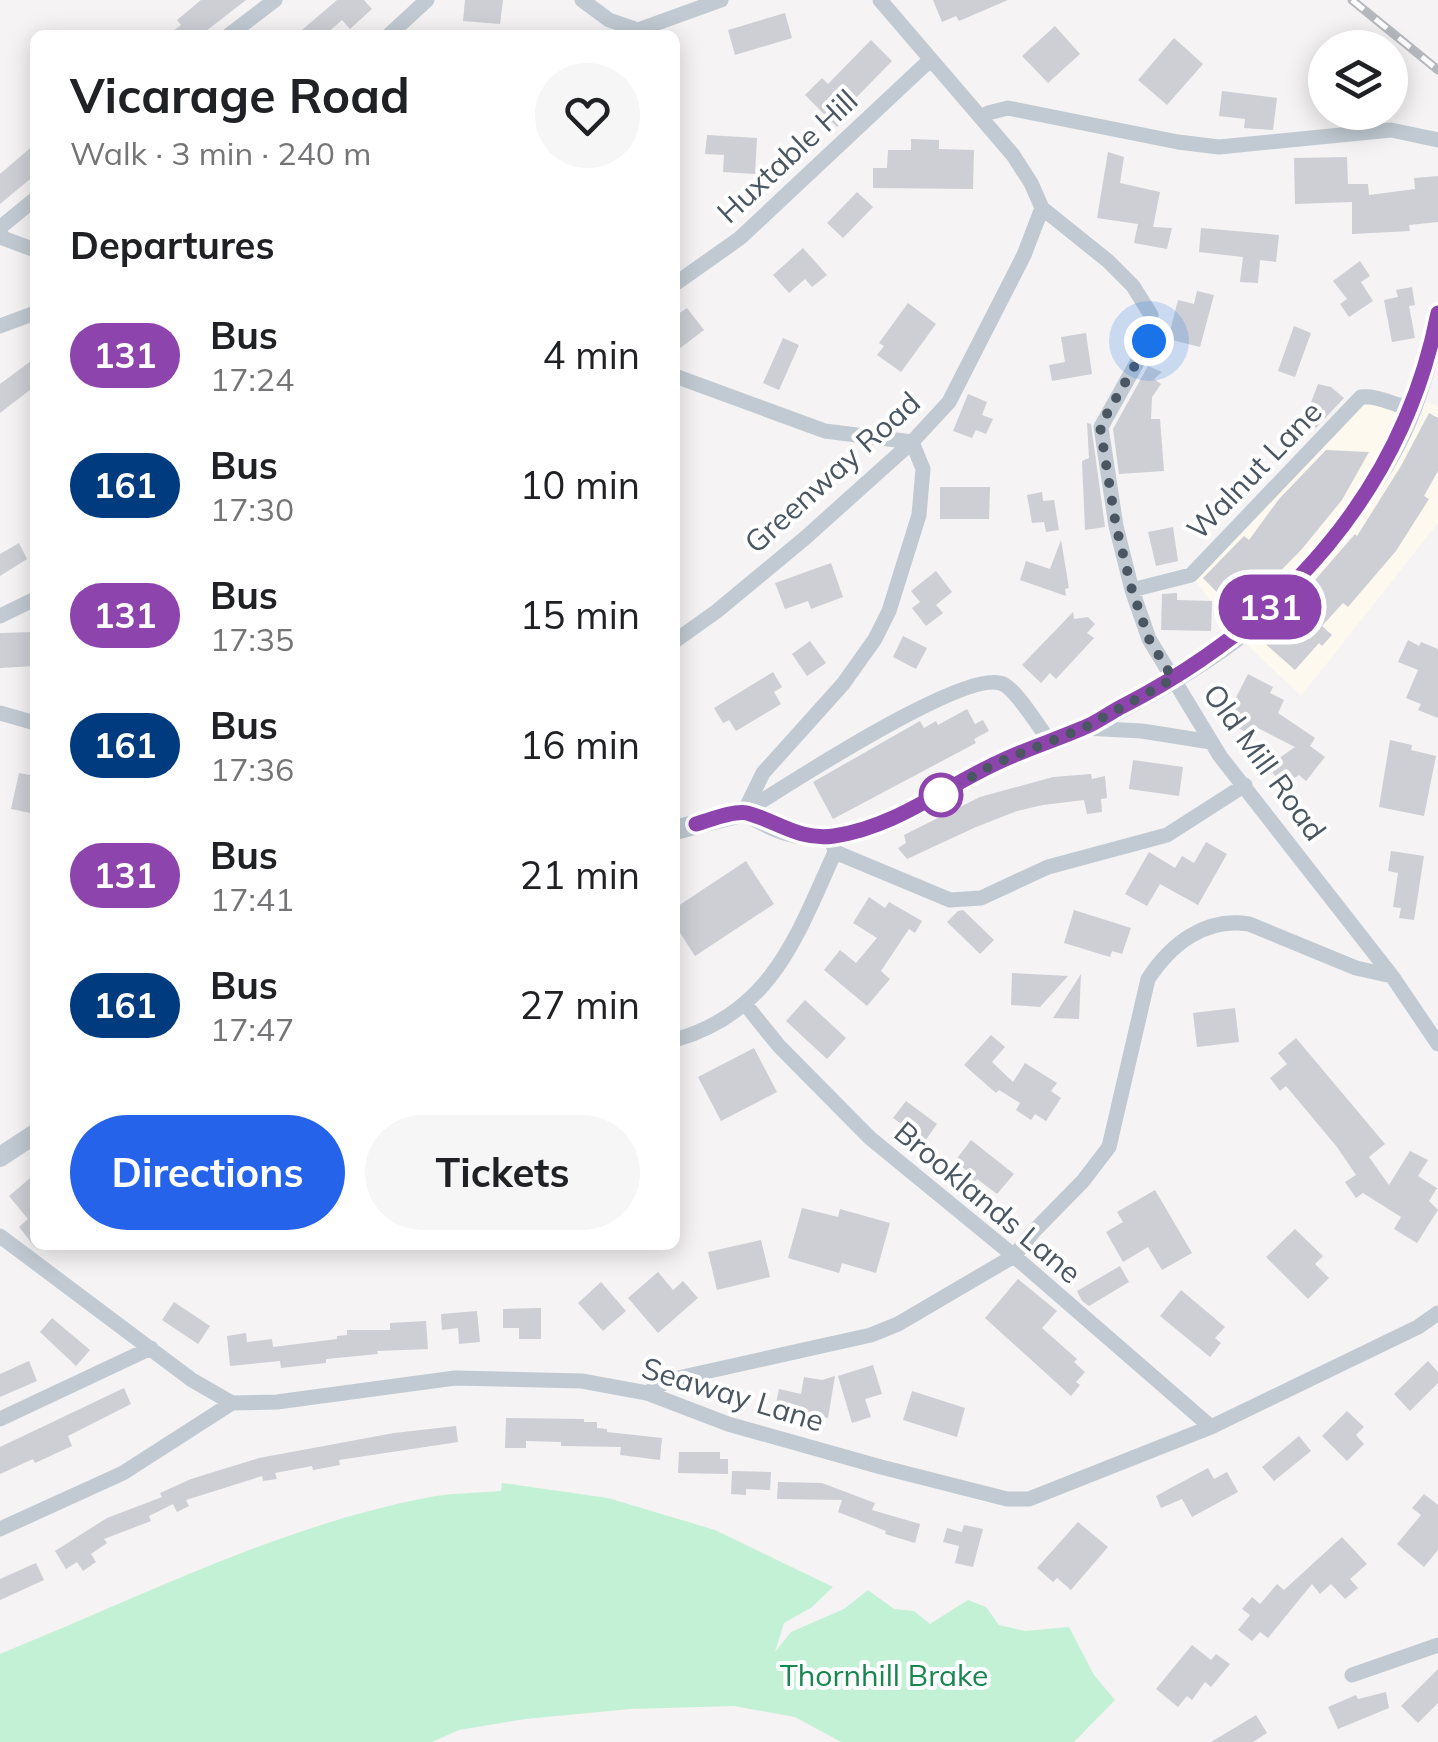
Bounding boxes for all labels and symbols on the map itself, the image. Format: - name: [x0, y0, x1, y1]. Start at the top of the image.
- street label: Huxtable Hill: [709, 81, 865, 231]
- your location: [1124, 316, 1174, 366]
- street label: Greenway Road: [736, 383, 928, 561]
- street label: Walnut Lane: [1178, 393, 1330, 547]
- line badge: 131: [1212, 574, 1328, 640]
- street label: Old Mill Road: [1195, 676, 1335, 848]
- unlabelled marker: [920, 774, 962, 816]
- street label: Brooklands Lane: [887, 1113, 1089, 1291]
- street label: Seaway Lane: [637, 1348, 829, 1440]
- park label: Thornhill Brake: [780, 1656, 988, 1694]

